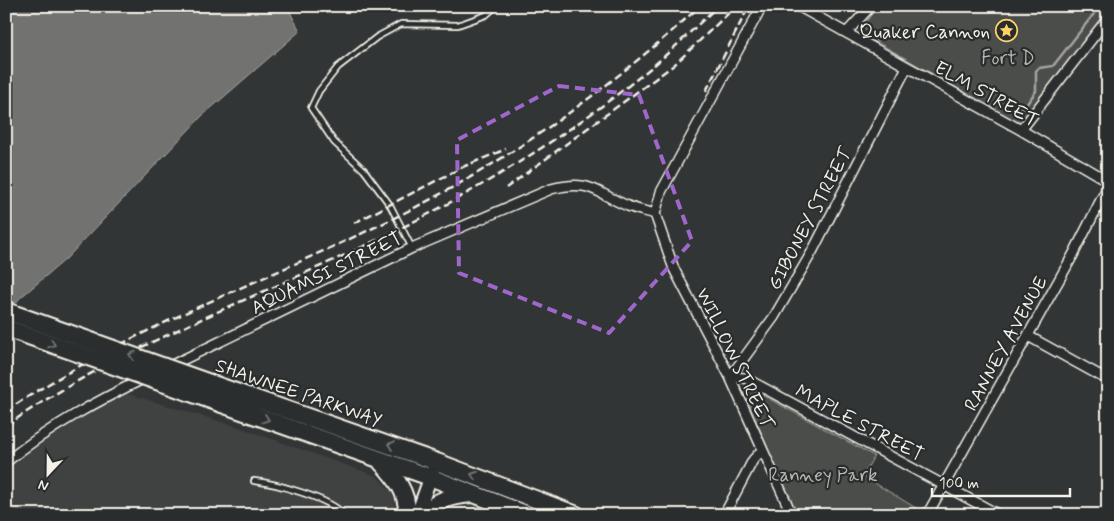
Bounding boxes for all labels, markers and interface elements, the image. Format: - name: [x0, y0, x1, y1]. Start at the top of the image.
- place icon: Quaker Cannon: [994, 19, 1018, 43]
- place label: Quaker Cannon: [859, 20, 990, 45]
- park label: Fort D: [981, 46, 1035, 71]
- street label: ELM STREET: [930, 55, 1043, 133]
- street label: GIBONEY STREET: [762, 142, 859, 294]
- street label: AQUAMSI STREET: [247, 226, 406, 321]
- street label: RANNEY AVENUE: [959, 272, 1054, 416]
- street label: WILLOW STREET: [690, 284, 780, 434]
- one-way arrow: [47, 338, 56, 348]
- one-way arrow: [128, 351, 136, 361]
- street label: SHAWNEE PARKWAY: [212, 353, 385, 434]
- street label: MAPLE STREET: [791, 379, 928, 468]
- one-way arrow: [261, 413, 270, 423]
- one-way arrow: [387, 441, 395, 451]
- north arrow: [22, 448, 72, 498]
- park label: Ranney Park: [768, 463, 878, 489]
- scale bar: [932, 466, 1069, 498]
- one-way arrow: [470, 471, 478, 481]
- text: 100 m: [939, 474, 979, 494]
- text: N: [36, 475, 51, 495]

